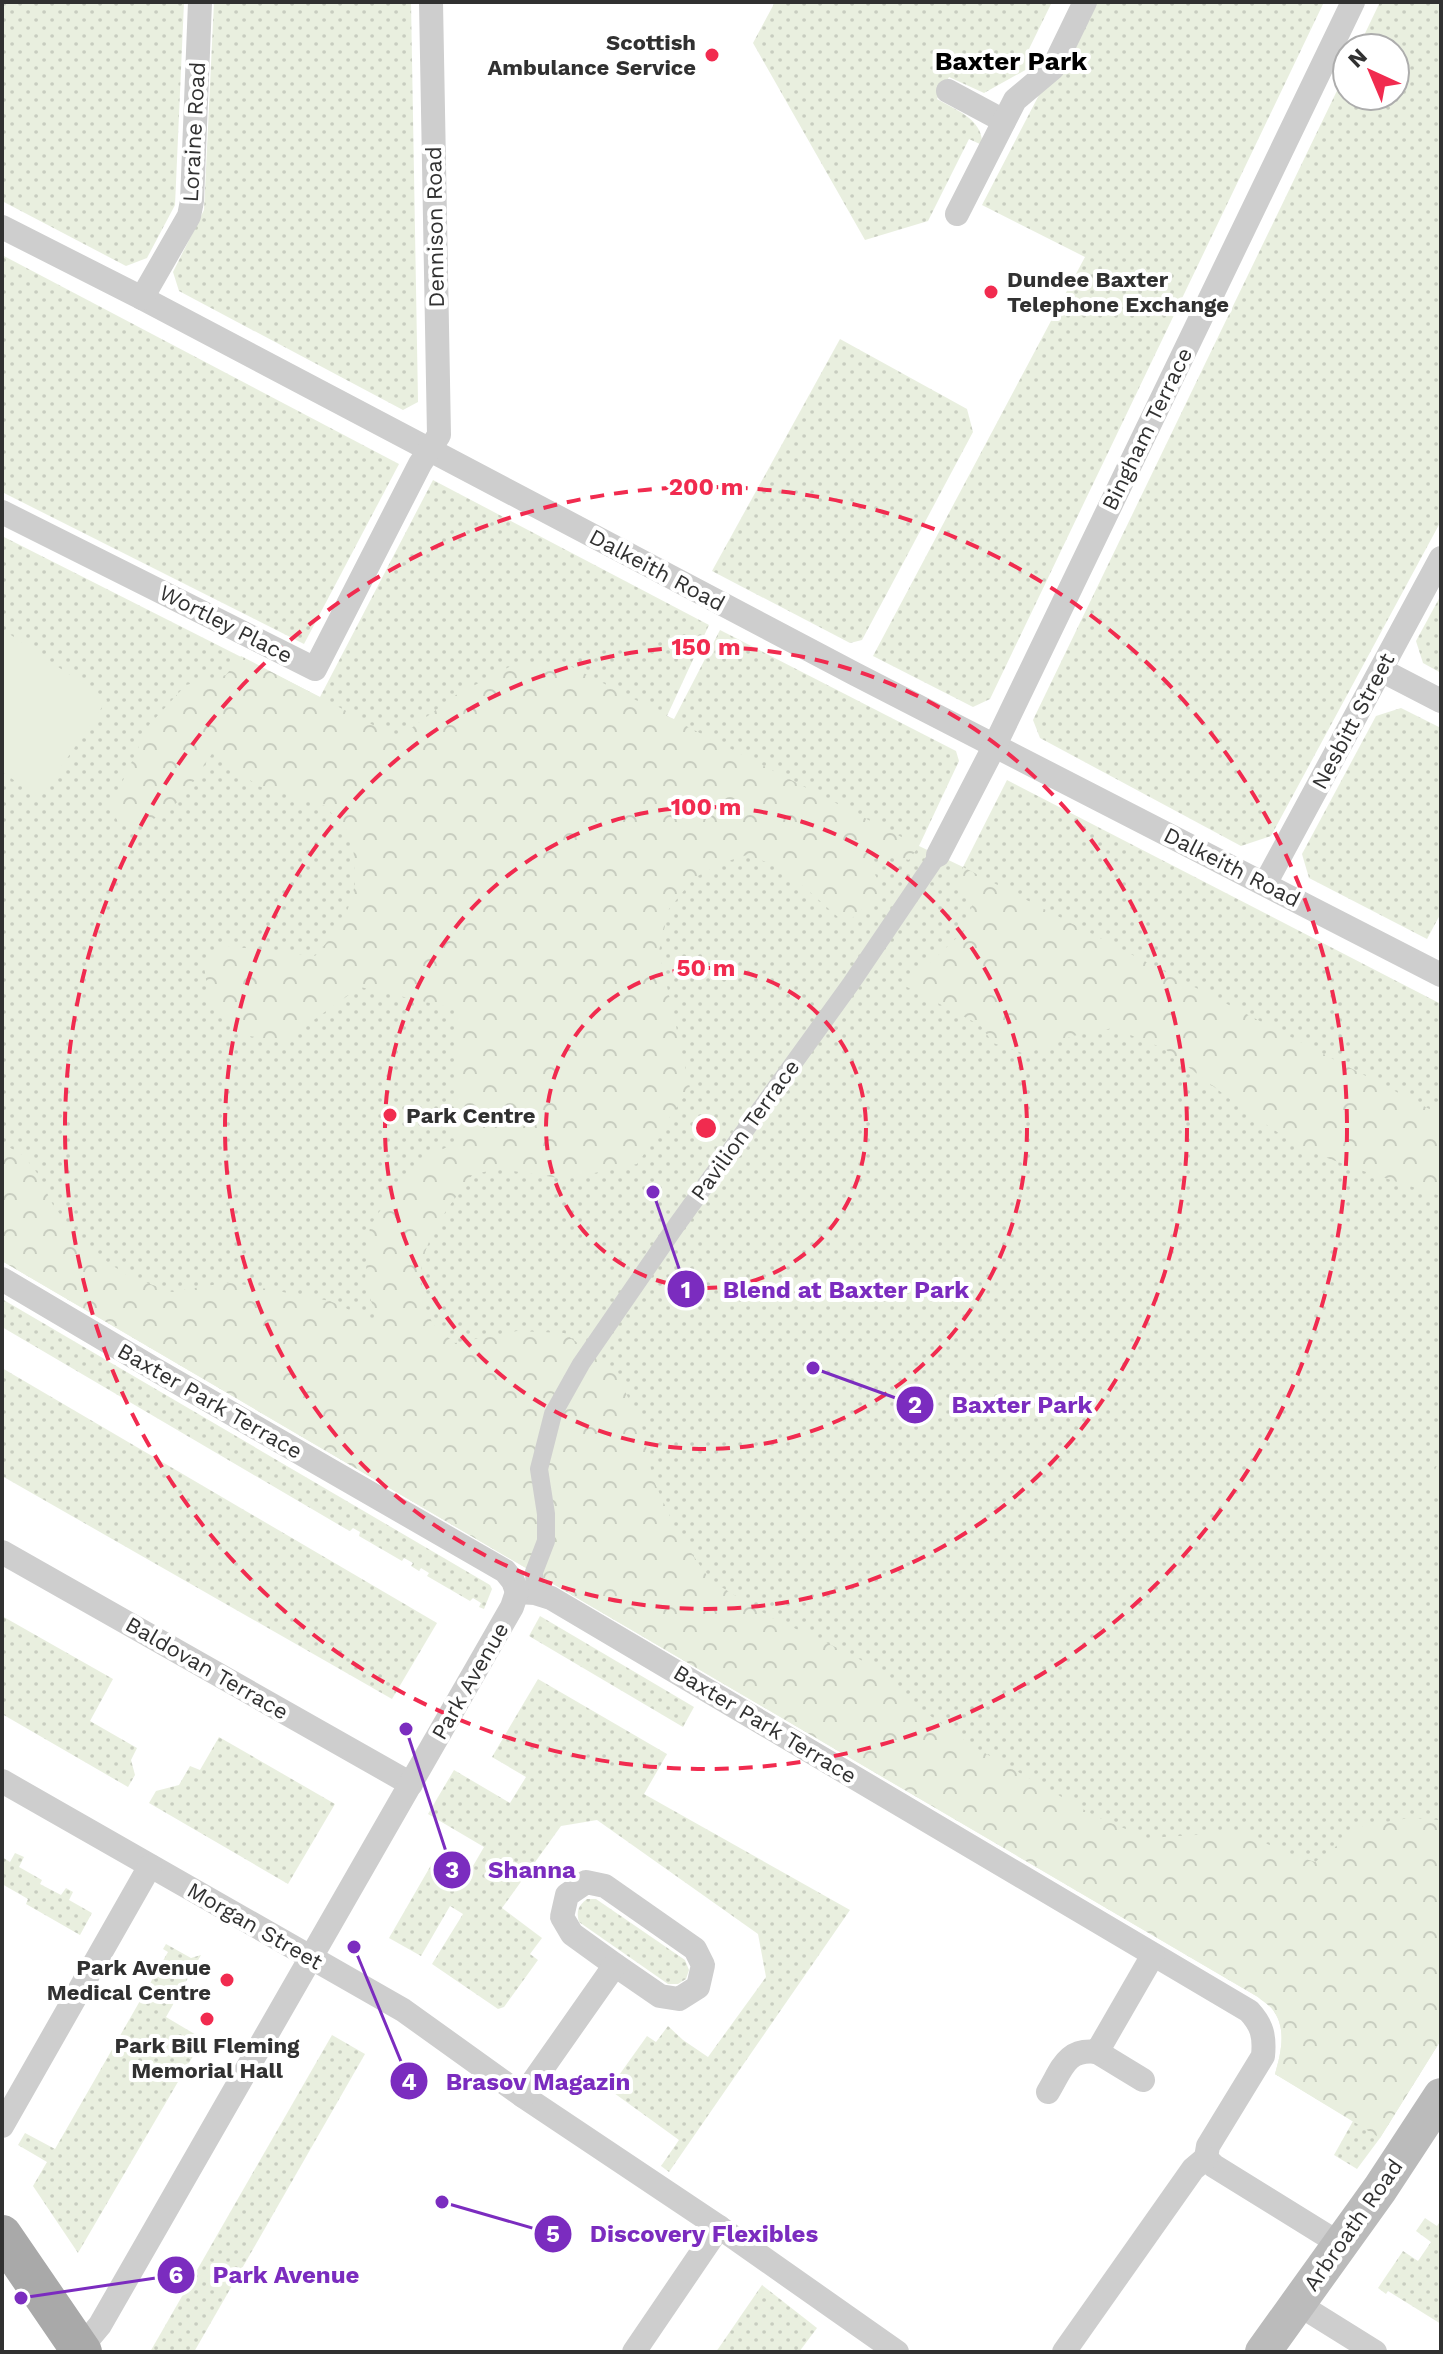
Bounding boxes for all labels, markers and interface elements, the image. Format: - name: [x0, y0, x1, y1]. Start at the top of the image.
- place label: Scottish Ambulance Service: [487, 30, 696, 80]
- north arrow: [1331, 32, 1411, 112]
- text: N: [1343, 43, 1372, 73]
- marker: Scottish Ambulance Service: [703, 46, 721, 64]
- district label: Baxter Park: [935, 46, 1088, 76]
- street label: Loraine Road: [178, 61, 210, 203]
- street label: Dennison Road: [421, 146, 449, 308]
- place label: Dundee Baxter Telephone Exchange: [1007, 267, 1229, 317]
- marker: Dundee Baxter Telephone Exchange: [982, 283, 1000, 301]
- street label: Bingham Terrace: [1097, 343, 1197, 515]
- text: 200 m: [669, 473, 743, 501]
- street label: Dalkeith Road: [585, 524, 729, 616]
- street label: Wortley Place: [155, 580, 297, 668]
- text: 150 m: [671, 633, 741, 661]
- street label: Nesbitt Street: [1307, 649, 1399, 793]
- text: 100 m: [671, 793, 741, 821]
- street label: Dalkeith Road: [1160, 822, 1304, 912]
- text: 50 m: [677, 954, 735, 982]
- street label: Pavilion Terrace: [686, 1055, 804, 1205]
- place label: Park Centre: [406, 1103, 536, 1128]
- marker: Park Centre: [381, 1106, 399, 1124]
- centre of rings: [692, 1114, 720, 1142]
- callout: Blend at Baxter Park: [666, 1265, 985, 1313]
- text: 1: [681, 1276, 691, 1304]
- text: Blend at Baxter Park: [723, 1276, 969, 1304]
- street label: Baxter Park Terrace: [113, 1338, 307, 1464]
- callout: Baxter Park: [895, 1381, 1109, 1429]
- text: 2: [908, 1391, 922, 1419]
- text: Baxter Park: [952, 1391, 1092, 1419]
- street label: Baldovan Terrace: [121, 1611, 293, 1725]
- street label: Park Avenue: [426, 1618, 514, 1744]
- street label: Baxter Park Terrace: [669, 1660, 861, 1788]
- callout: Shanna: [432, 1846, 592, 1894]
- text: 3: [445, 1856, 459, 1884]
- text: Shanna: [488, 1856, 576, 1884]
- street label: Morgan Street: [183, 1877, 327, 1975]
- place label: Park Avenue Medical Centre: [47, 1955, 211, 2005]
- marker: Park Avenue Medical Centre: [218, 1971, 236, 1989]
- marker: Park Bill Fleming Memorial Hall: [198, 2010, 216, 2028]
- place label: Park Bill Fleming Memorial Hall: [115, 2033, 300, 2083]
- callout: Brasov Magazin: [389, 2057, 646, 2105]
- text: 4: [401, 2068, 417, 2096]
- text: Brasov Magazin: [446, 2068, 630, 2096]
- street label: Arbroath Road: [1298, 2154, 1408, 2296]
- callout: Discovery Flexibles: [533, 2210, 834, 2258]
- text: 5: [546, 2220, 560, 2248]
- text: Discovery Flexibles: [590, 2220, 818, 2248]
- callout: Park Avenue: [156, 2251, 376, 2299]
- text: 6: [169, 2261, 183, 2289]
- text: Park Avenue: [213, 2261, 360, 2289]

